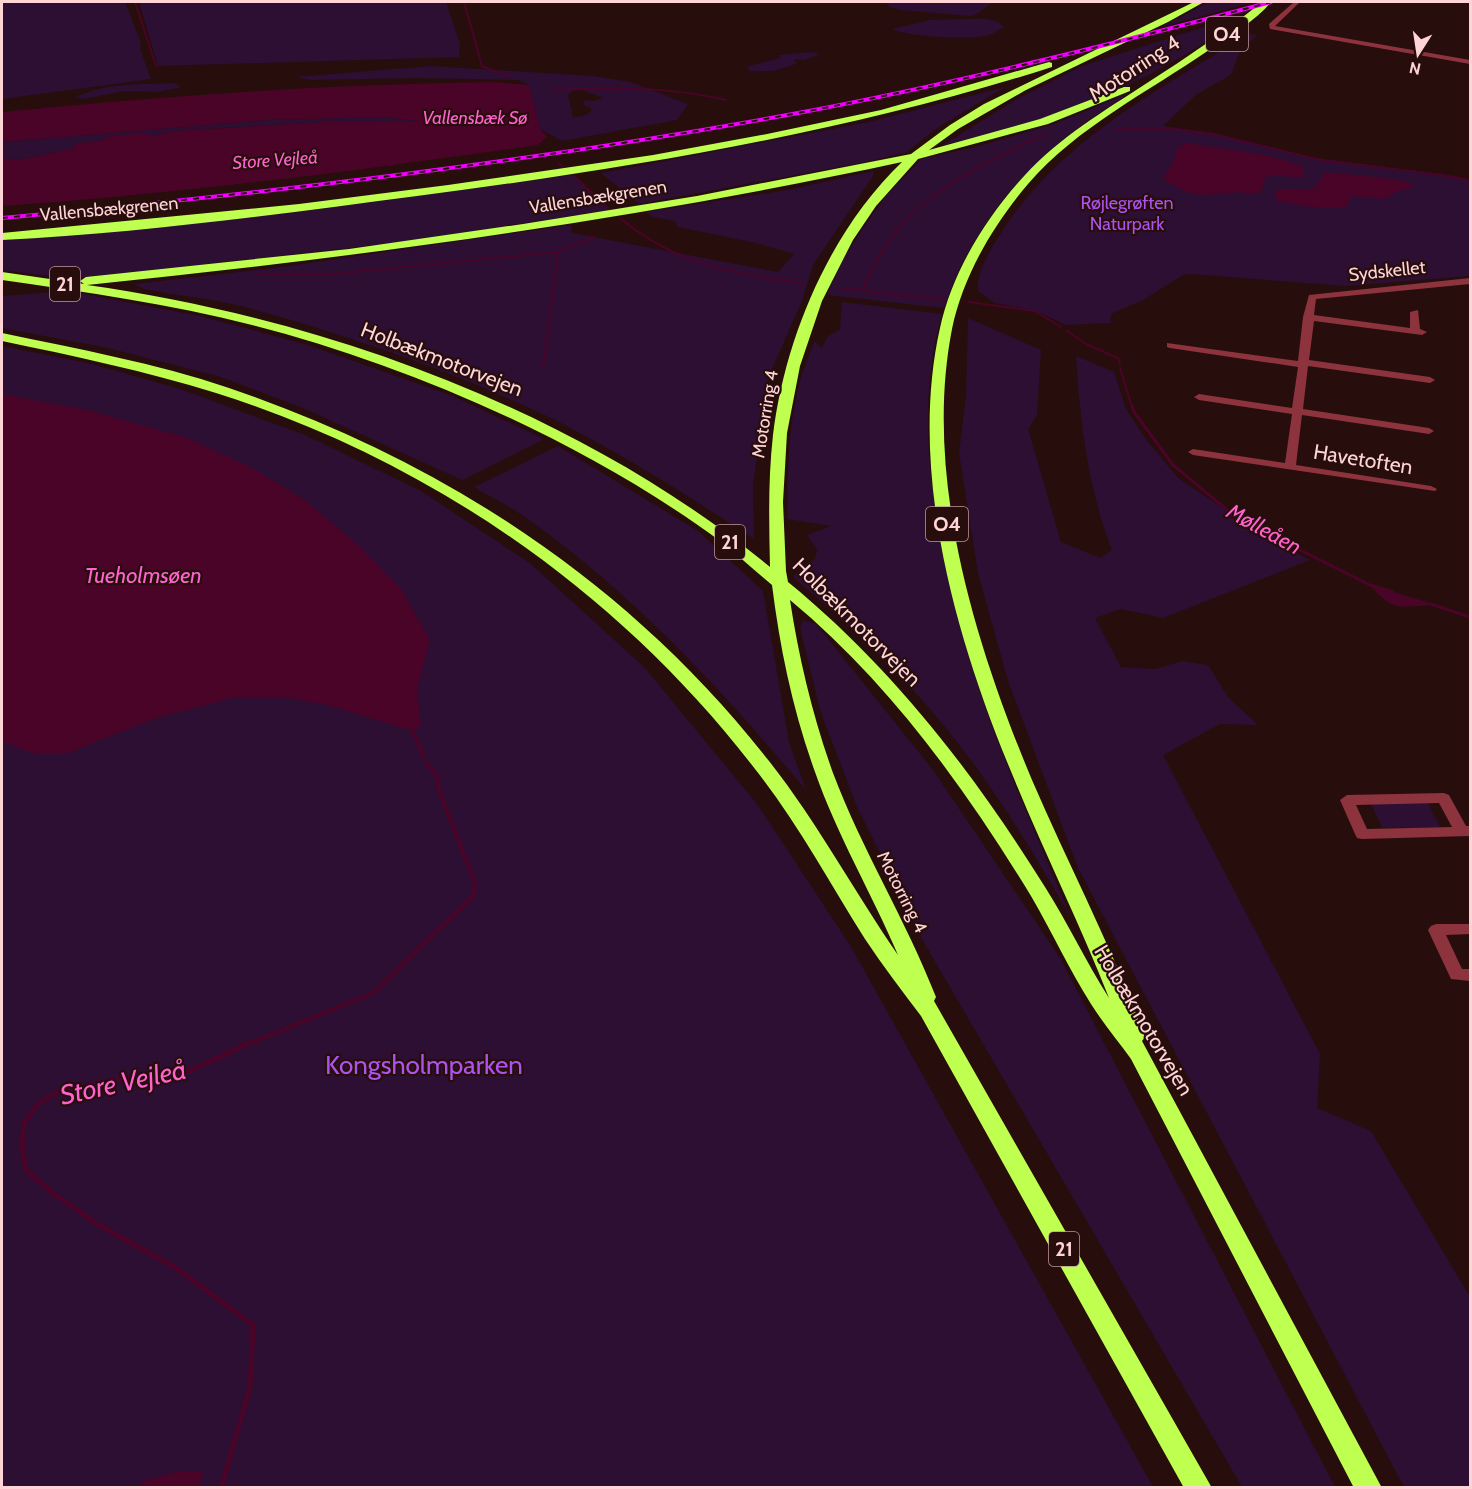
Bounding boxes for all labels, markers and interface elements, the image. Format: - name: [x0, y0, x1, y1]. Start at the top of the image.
- road number: O4: [1206, 17, 1248, 51]
- north arrow: [1388, 24, 1448, 84]
- street label: Motorring 4: [1084, 29, 1184, 107]
- text: N: [1407, 58, 1422, 79]
- water label: Vallensbæk Sø: [422, 107, 528, 129]
- water label: Store Vejleå: [232, 146, 318, 174]
- street label: Vallensbækgrenen: [528, 175, 668, 219]
- street label: Vallensbækgrenen: [39, 192, 179, 226]
- park label: Røjlegrøften Naturpark: [1080, 192, 1174, 235]
- street label: Sydskellet: [1347, 256, 1427, 286]
- road number: 21: [50, 267, 80, 301]
- street label: Holbækmotorvejen: [357, 317, 526, 402]
- street label: Motorring 4: [747, 368, 783, 460]
- street label: Havetoften: [1312, 439, 1414, 479]
- water label: Mølleåen: [1221, 497, 1306, 560]
- road number: O4: [926, 507, 968, 541]
- road number: 21: [715, 525, 745, 559]
- street label: Holbækmotorvejen: [787, 553, 926, 692]
- water label: Tueholmsøen: [84, 562, 202, 589]
- street label: Motorring 4: [872, 847, 932, 937]
- street label: Holbækmotorvejen: [1088, 940, 1199, 1100]
- park label: Kongsholmparken: [325, 1049, 523, 1081]
- water label: Store Vejleå: [57, 1053, 189, 1111]
- road number: 21: [1049, 1232, 1079, 1266]

